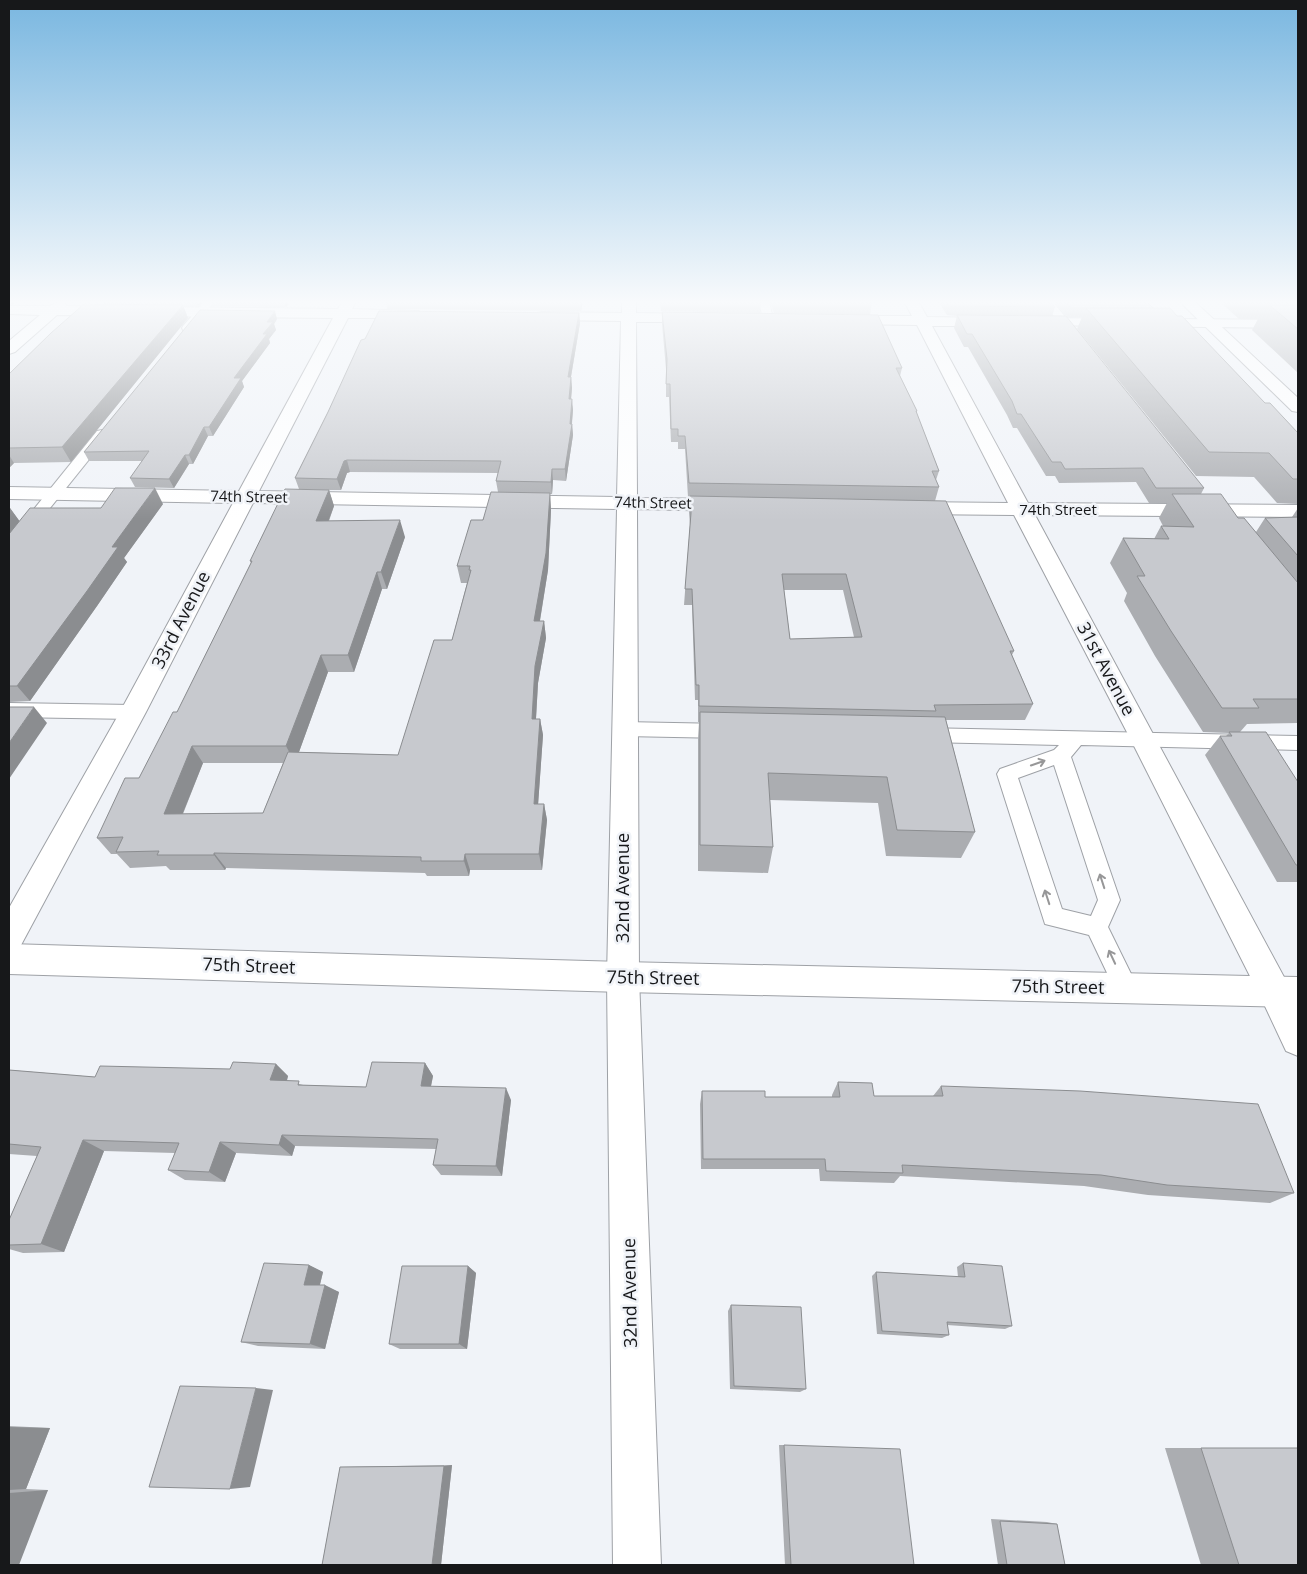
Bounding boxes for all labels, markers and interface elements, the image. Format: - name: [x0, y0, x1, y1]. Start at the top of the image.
- street label: 74th Street: [210, 485, 288, 507]
- street label: 74th Street: [614, 491, 692, 513]
- street label: 74th Street: [1019, 499, 1097, 519]
- street label: 33rd Avenue: [145, 567, 215, 672]
- street label: 31st Avenue: [1072, 617, 1142, 720]
- one-way arrow: [1029, 758, 1045, 767]
- street label: 32nd Avenue: [610, 833, 634, 943]
- one-way arrow: [1097, 873, 1107, 889]
- one-way arrow: [1041, 890, 1051, 906]
- one-way arrow: [1106, 950, 1116, 965]
- street label: 75th Street: [202, 951, 296, 979]
- street label: 75th Street: [606, 964, 700, 990]
- street label: 75th Street: [1011, 973, 1105, 999]
- street label: 32nd Avenue: [616, 1238, 642, 1348]

